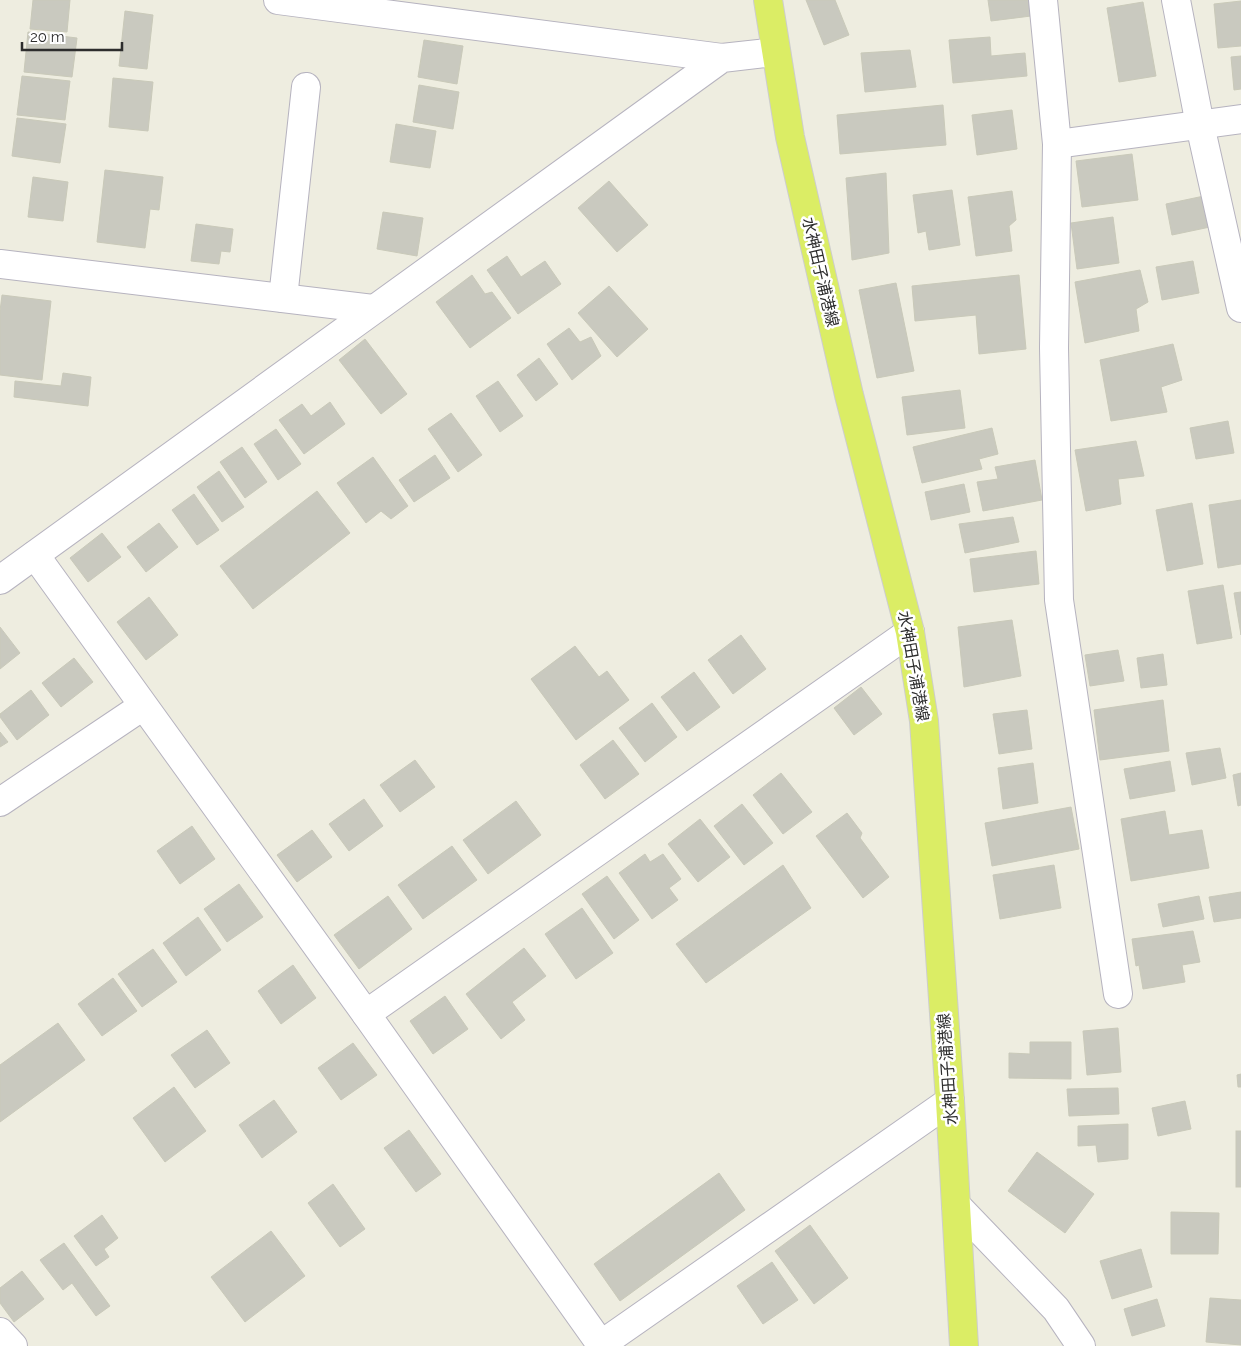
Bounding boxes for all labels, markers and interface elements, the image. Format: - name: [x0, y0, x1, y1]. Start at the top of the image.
- scale bar: [22, 20, 122, 52]
- text: 20 m: [30, 28, 65, 46]
- street label: 水神田子浦港線: [799, 215, 842, 329]
- street label: 水神田子浦港線: [894, 609, 933, 723]
- street label: 水神田子浦港線: [934, 1012, 961, 1125]

